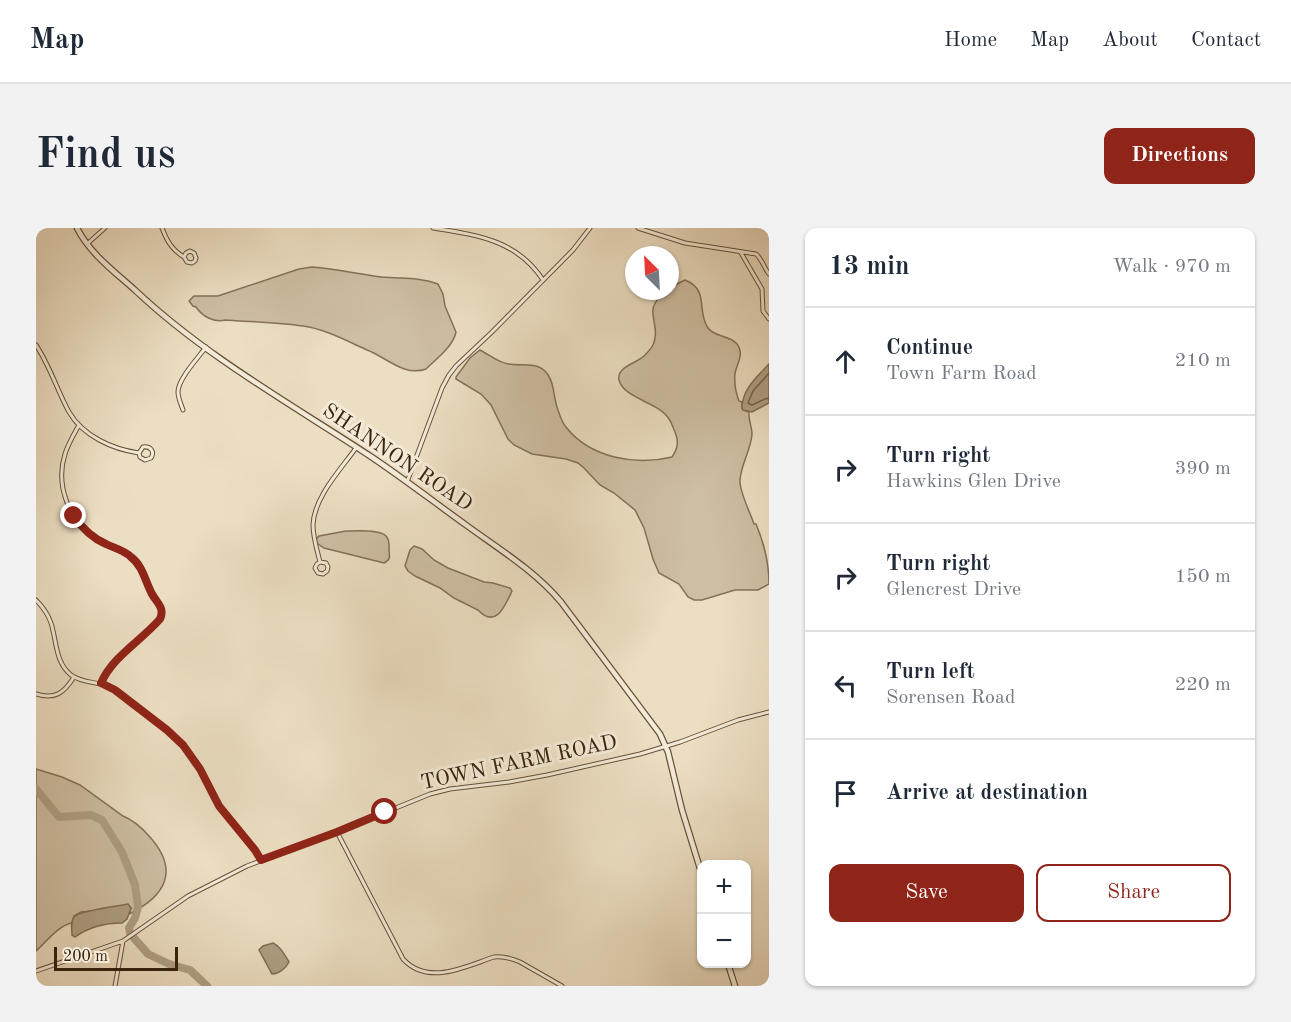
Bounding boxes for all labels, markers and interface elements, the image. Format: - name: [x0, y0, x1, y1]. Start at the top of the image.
- text: Map: [30, 27, 84, 55]
- text: Home: [944, 30, 997, 51]
- text: Map: [1030, 30, 1069, 51]
- text: About: [1102, 30, 1158, 51]
- text: Contact: [1191, 30, 1261, 51]
- button: Directions: [1104, 128, 1255, 184]
- text: Find us: [36, 135, 175, 177]
- north arrow: [625, 246, 679, 300]
- text: 13 min: [829, 254, 909, 280]
- text: Walk · 970 m: [1112, 257, 1231, 277]
- text: Continue: [886, 337, 973, 359]
- icon: ahead: [829, 345, 862, 378]
- text: 210 m: [1175, 351, 1231, 371]
- text: Town Farm Road: [886, 364, 1037, 384]
- street label: SHANNON ROAD: [318, 400, 476, 516]
- text: Turn right: [886, 445, 990, 467]
- icon: right: [829, 453, 862, 486]
- text: 390 m: [1175, 459, 1231, 479]
- text: Hawkins Glen Drive: [886, 472, 1061, 492]
- route end: [60, 502, 86, 528]
- text: Turn right: [886, 553, 990, 575]
- icon: right: [829, 561, 862, 594]
- text: 150 m: [1175, 567, 1231, 587]
- text: Glencrest Drive: [886, 580, 1021, 600]
- text: Turn left: [886, 661, 975, 683]
- icon: left: [829, 669, 862, 702]
- text: 220 m: [1175, 675, 1231, 695]
- text: Sorensen Road: [886, 688, 1015, 708]
- street label: TOWN FARM ROAD: [419, 732, 619, 794]
- icon: arrive: [829, 777, 862, 810]
- text: Arrive at destination: [886, 782, 1088, 804]
- route start: [371, 798, 397, 824]
- map controls: [697, 860, 751, 968]
- button: +: [697, 860, 751, 914]
- button: Save: [829, 864, 1024, 922]
- button: Share: [1036, 864, 1231, 922]
- button: −: [697, 914, 751, 968]
- scale bar: [54, 944, 178, 972]
- text: 200 m: [63, 949, 108, 965]

